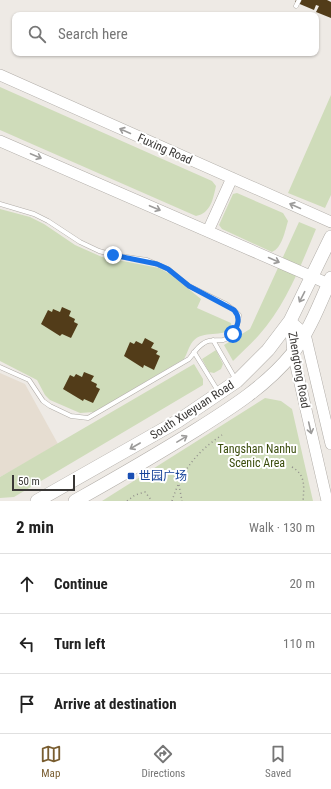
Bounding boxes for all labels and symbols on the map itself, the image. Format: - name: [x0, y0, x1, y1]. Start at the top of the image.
- one-way arrow: [120, 127, 132, 134]
- street label: Fuxing Road: [136, 131, 194, 167]
- one-way arrow: [29, 153, 41, 161]
- one-way arrow: [290, 202, 302, 209]
- one-way arrow: [149, 205, 161, 213]
- route end: [104, 246, 122, 264]
- one-way arrow: [268, 257, 280, 264]
- one-way arrow: [298, 291, 306, 303]
- route start: [224, 325, 242, 343]
- street label: Zhengtong Road: [285, 331, 313, 409]
- street label: South Xueyuan Road: [147, 378, 237, 442]
- one-way arrow: [307, 421, 314, 434]
- one-way arrow: [176, 434, 188, 442]
- one-way arrow: [129, 442, 141, 450]
- park label: Tangshan Nanhu Scenic Area: [217, 442, 297, 470]
- place label: 世园广场: [139, 469, 187, 483]
- marker: 世园广场: [126, 471, 136, 481]
- scale bar: [12, 473, 75, 492]

